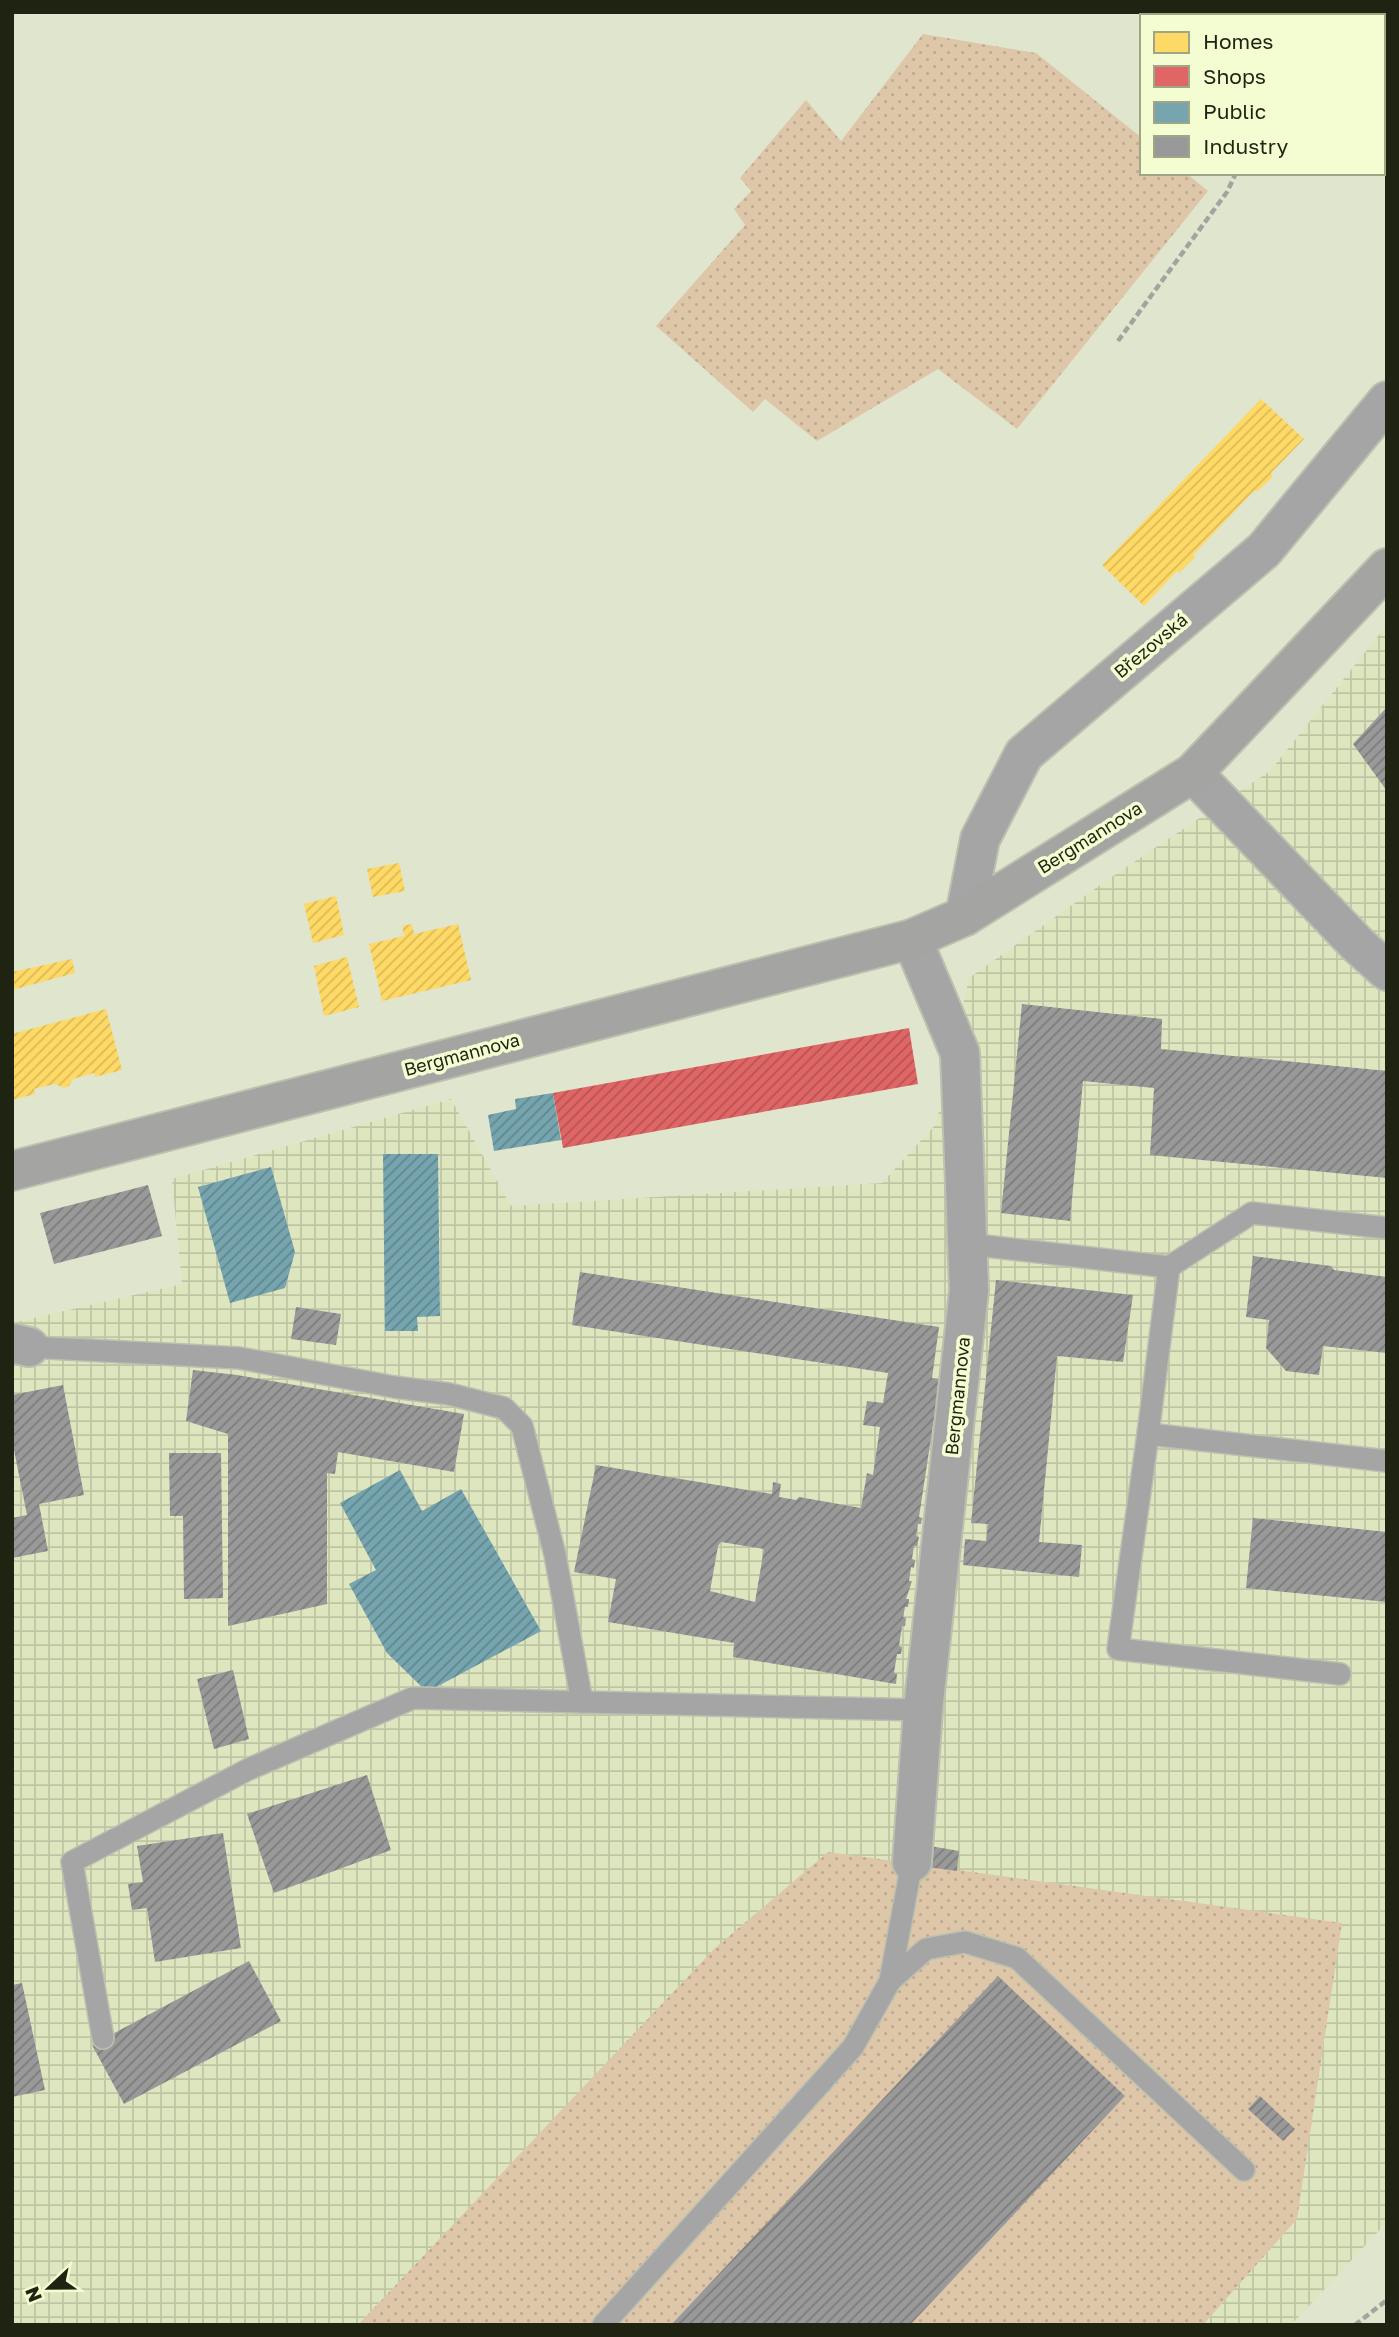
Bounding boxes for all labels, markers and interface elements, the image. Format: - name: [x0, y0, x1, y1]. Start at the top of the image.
- legend: [1140, 14, 1385, 175]
- text: Homes: [1203, 28, 1273, 54]
- text: Shops: [1203, 63, 1266, 89]
- text: Public: [1203, 98, 1266, 124]
- text: Industry: [1203, 133, 1288, 159]
- street label: Březovská: [1109, 608, 1191, 682]
- street label: Bergmannova: [1033, 796, 1146, 878]
- street label: Bergmannova: [402, 1028, 522, 1080]
- street label: Bergmannova: [940, 1336, 974, 1456]
- north arrow: [14, 2253, 84, 2323]
- text: N: [19, 2284, 46, 2306]

